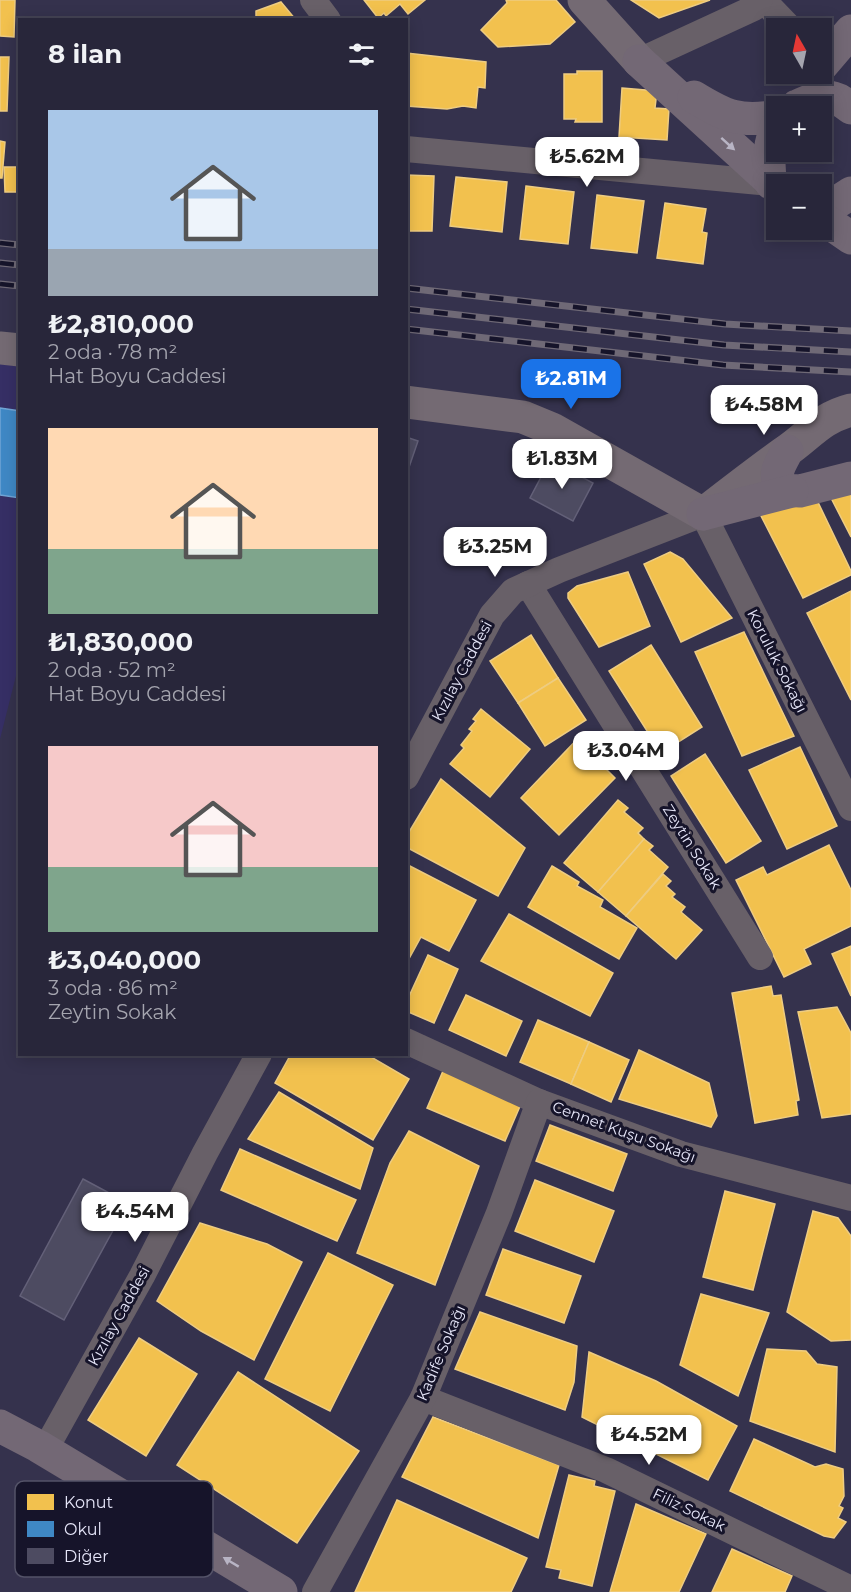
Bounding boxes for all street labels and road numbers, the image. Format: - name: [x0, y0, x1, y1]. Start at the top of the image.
- street label: Koruluk Sokağı: [743, 606, 812, 716]
- street label: Kızılay Caddesi: [427, 617, 496, 724]
- street label: Zeytin Sokak: [659, 801, 726, 893]
- street label: Cennet Kuşu Sokağı: [550, 1097, 698, 1166]
- street label: Kızılay Caddesi: [83, 1263, 154, 1369]
- street label: Kadife Sokağı: [412, 1302, 469, 1403]
- street label: Filiz Sokak: [650, 1484, 729, 1535]

